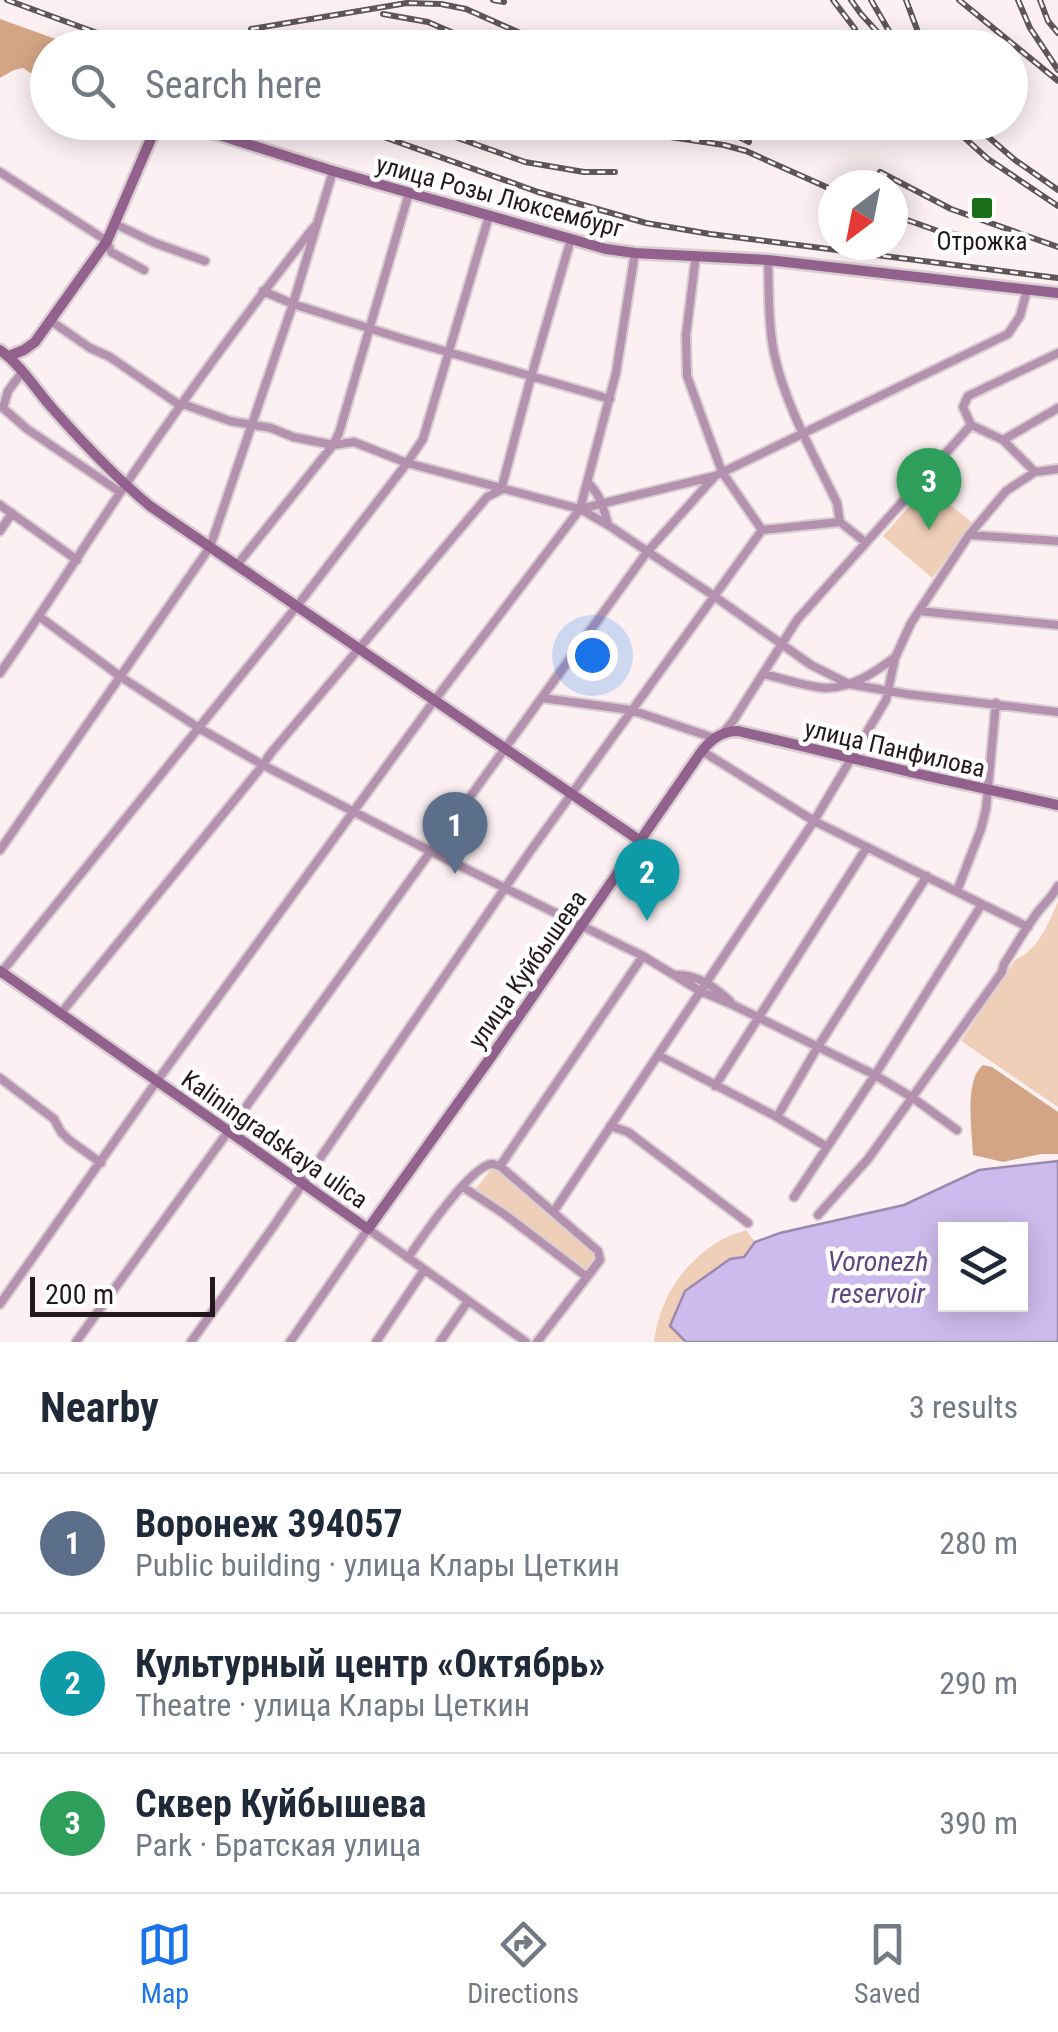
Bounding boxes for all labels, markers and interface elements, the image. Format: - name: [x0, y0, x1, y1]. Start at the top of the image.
- search box: [30, 30, 1028, 140]
- icon: search: [65, 58, 120, 113]
- text: Search here: [145, 63, 322, 107]
- street label: улица Розы Люксембург: [373, 150, 627, 243]
- north arrow: [818, 170, 908, 260]
- marker: Отрожка: [969, 195, 995, 221]
- place label: Отрожка: [937, 227, 1027, 256]
- pin: 3: [896, 448, 962, 530]
- your location: [567, 630, 618, 681]
- street label: улица Панфилова: [802, 714, 988, 783]
- pin: 1: [422, 792, 488, 874]
- pin: 2: [614, 838, 680, 921]
- street label: улица Куйбышева: [462, 885, 593, 1054]
- street label: Kaliningradskaya ulica: [176, 1064, 373, 1214]
- map controls: [938, 1222, 1028, 1312]
- button: layers: [938, 1222, 1028, 1312]
- water label: Voronezh reservoir: [828, 1245, 928, 1310]
- scale bar: [30, 1272, 215, 1316]
- text: 200 m: [45, 1278, 114, 1311]
- text: Nearby: [40, 1383, 159, 1432]
- text: 3 results: [909, 1388, 1018, 1426]
- text: Воронеж 394057: [135, 1502, 403, 1546]
- text: 1: [64, 1524, 81, 1562]
- text: 280 m: [939, 1524, 1018, 1562]
- text: Public building · улица Клары Цеткин: [135, 1546, 620, 1584]
- text: Культурный центр «Октябрь»: [135, 1642, 605, 1686]
- text: 2: [64, 1664, 81, 1702]
- text: 290 m: [939, 1664, 1018, 1702]
- text: Theatre · улица Клары Цеткин: [135, 1686, 530, 1724]
- text: Сквер Куйбышева: [135, 1782, 426, 1826]
- text: 3: [64, 1804, 81, 1842]
- text: 390 m: [939, 1804, 1018, 1842]
- text: Park · Братская улица: [135, 1826, 421, 1864]
- tab: Map: [137, 1917, 192, 2010]
- tab: Directions: [467, 1917, 579, 2010]
- tab: Saved: [854, 1917, 921, 2010]

